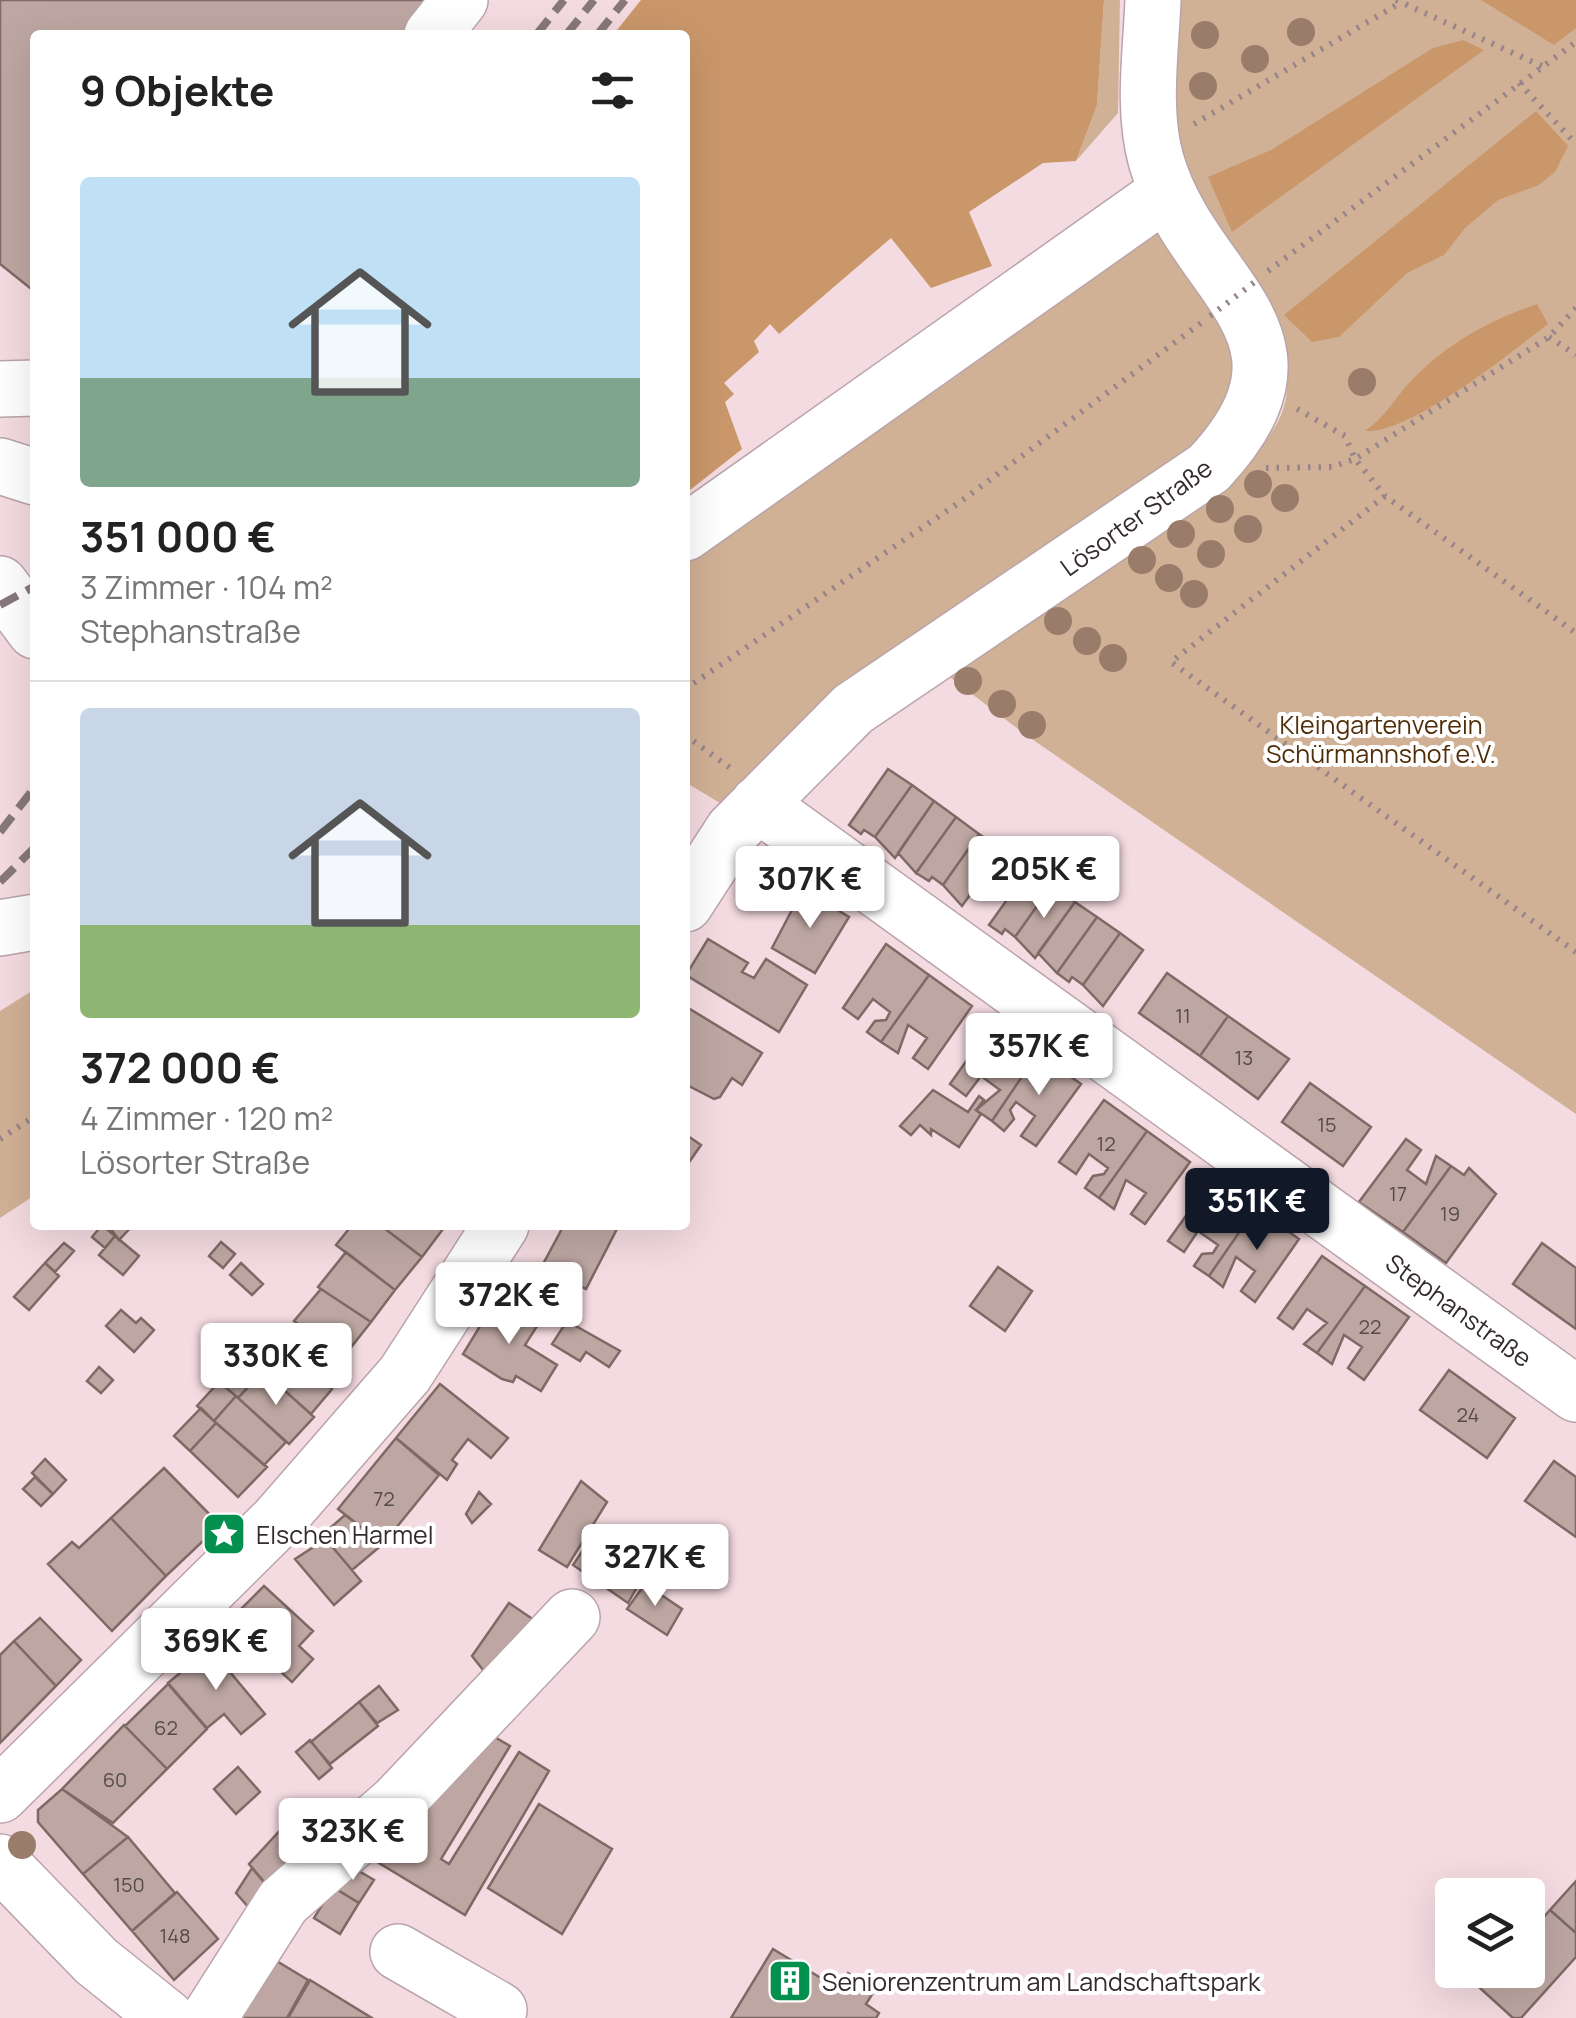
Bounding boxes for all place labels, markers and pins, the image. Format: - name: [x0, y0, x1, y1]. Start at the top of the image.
- pin: 205K €: [963, 836, 1125, 921]
- pin: 307K €: [729, 846, 891, 931]
- pin: 357K €: [958, 1013, 1120, 1098]
- pin: 351K €: [1176, 1168, 1338, 1253]
- pin: 372K €: [428, 1262, 590, 1347]
- pin: 330K €: [195, 1323, 357, 1408]
- place icon: Elschen Harmel: [201, 1511, 247, 1557]
- place label: Elschen Harmel: [256, 1517, 434, 1552]
- pin: 327K €: [574, 1524, 736, 1609]
- pin: 369K €: [135, 1608, 297, 1693]
- pin: 323K €: [272, 1798, 434, 1883]
- building icon: Seniorenzentrum am Landschaftspark: [767, 1958, 813, 2004]
- place label: Seniorenzentrum am Landschaftspark: [822, 1964, 1261, 1999]

